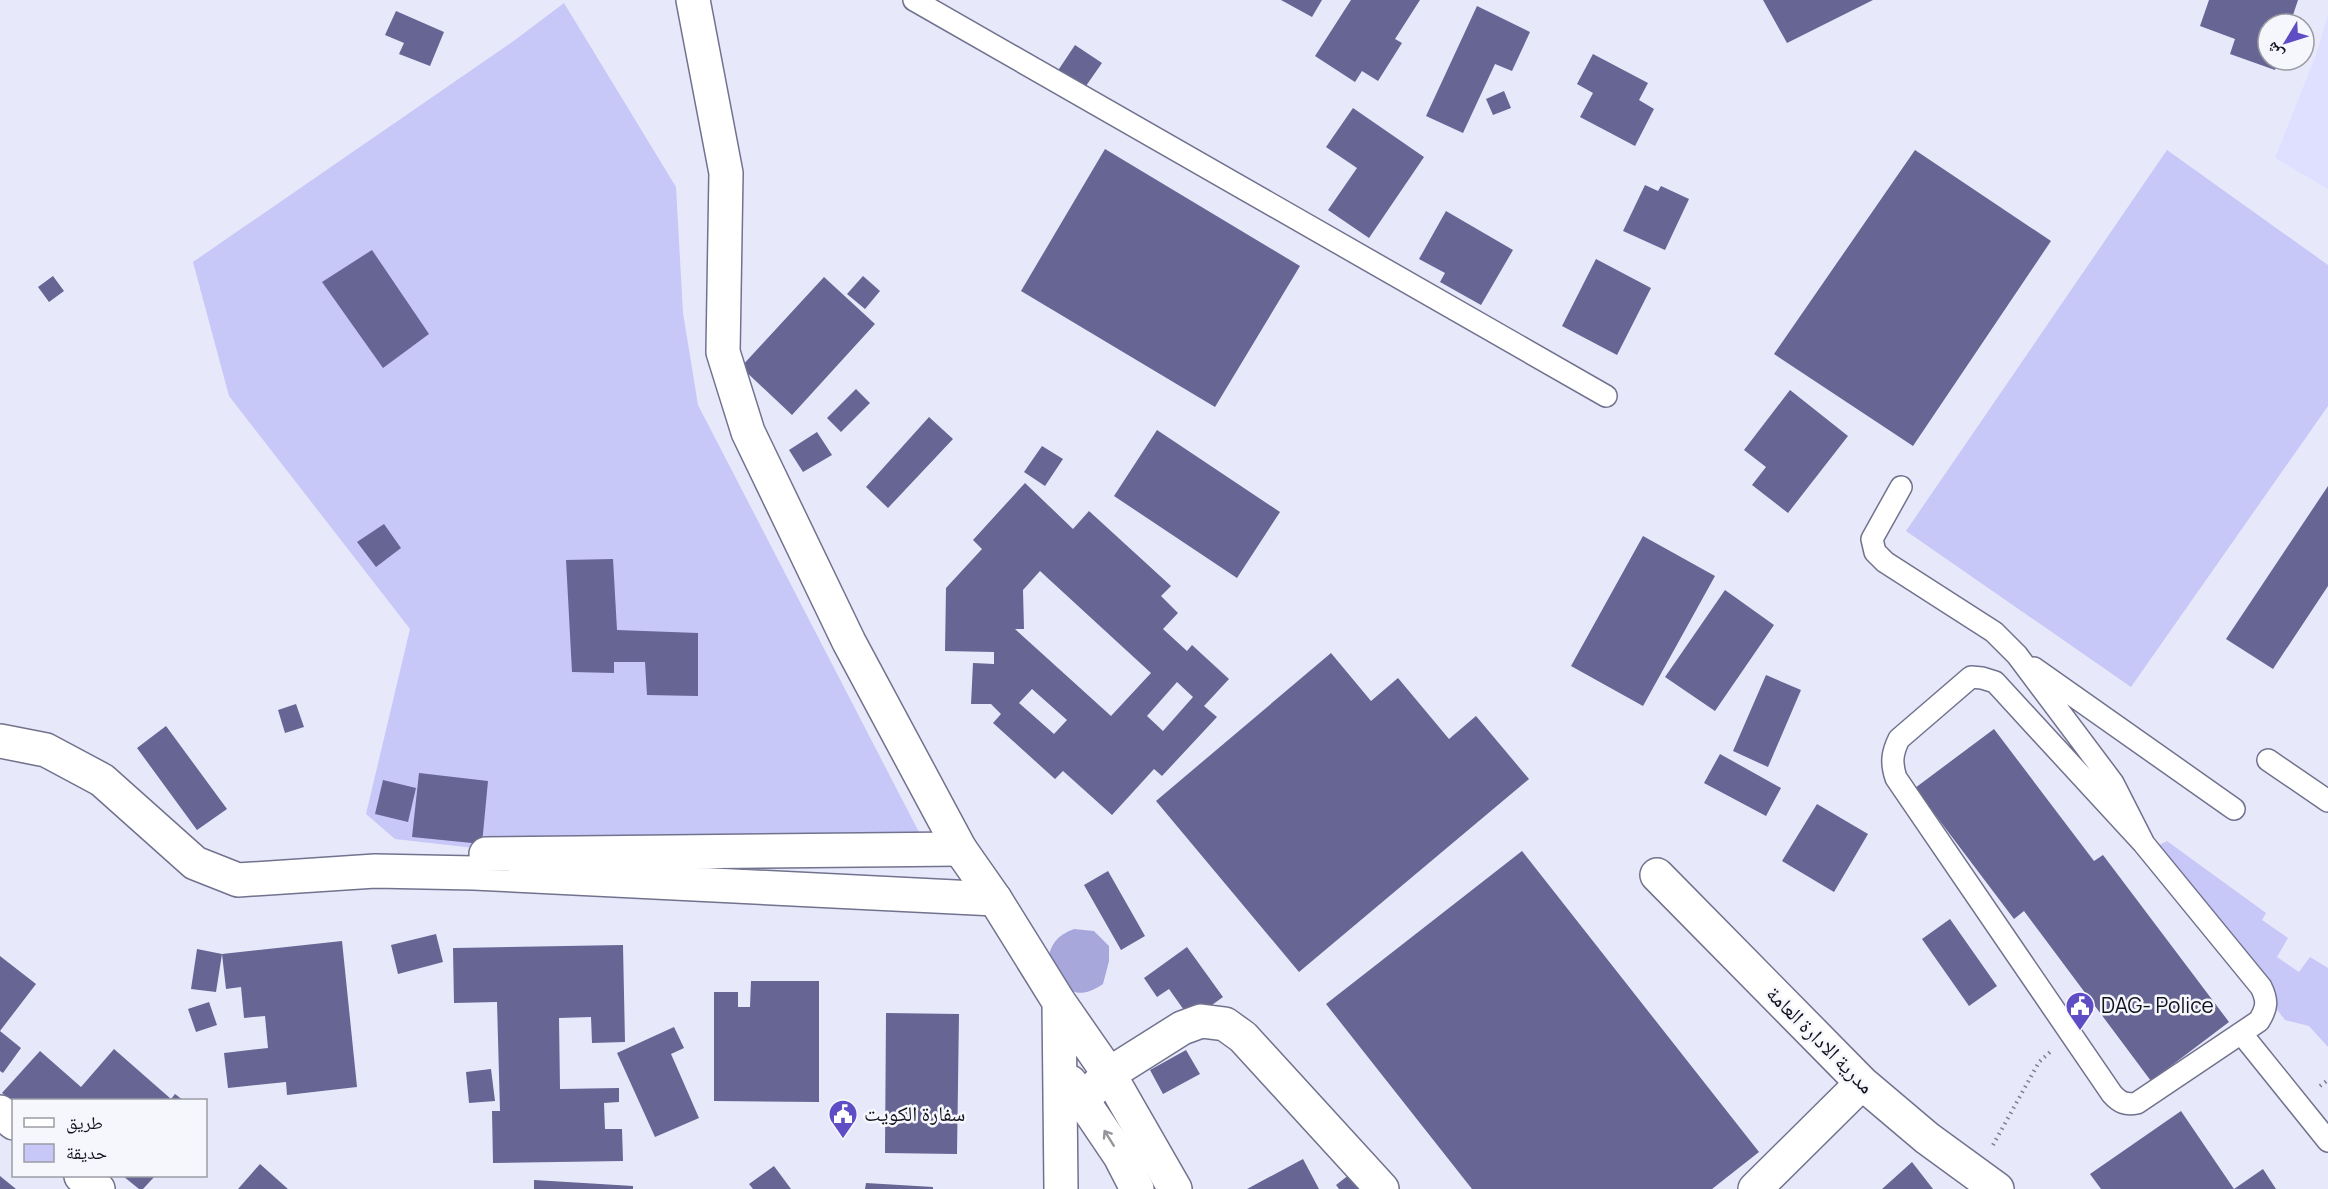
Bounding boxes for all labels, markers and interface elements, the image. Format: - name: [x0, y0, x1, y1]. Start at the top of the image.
- north arrow: [2256, 12, 2316, 72]
- text: ش: [2260, 38, 2288, 65]
- street label: مدرية الادارة العامة: [1761, 979, 1881, 1099]
- public building icon: DAG- Police: [2064, 990, 2096, 1032]
- place label: DAG- Police: [2101, 991, 2214, 1019]
- public building icon: سفارة الكويت: [827, 1098, 859, 1140]
- legend: [12, 1099, 207, 1177]
- place label: سفارة الكويت: [864, 1099, 965, 1127]
- text: طريق: [66, 1110, 103, 1134]
- one-way arrow: [1102, 1130, 1114, 1147]
- text: حديقة: [66, 1140, 107, 1164]

